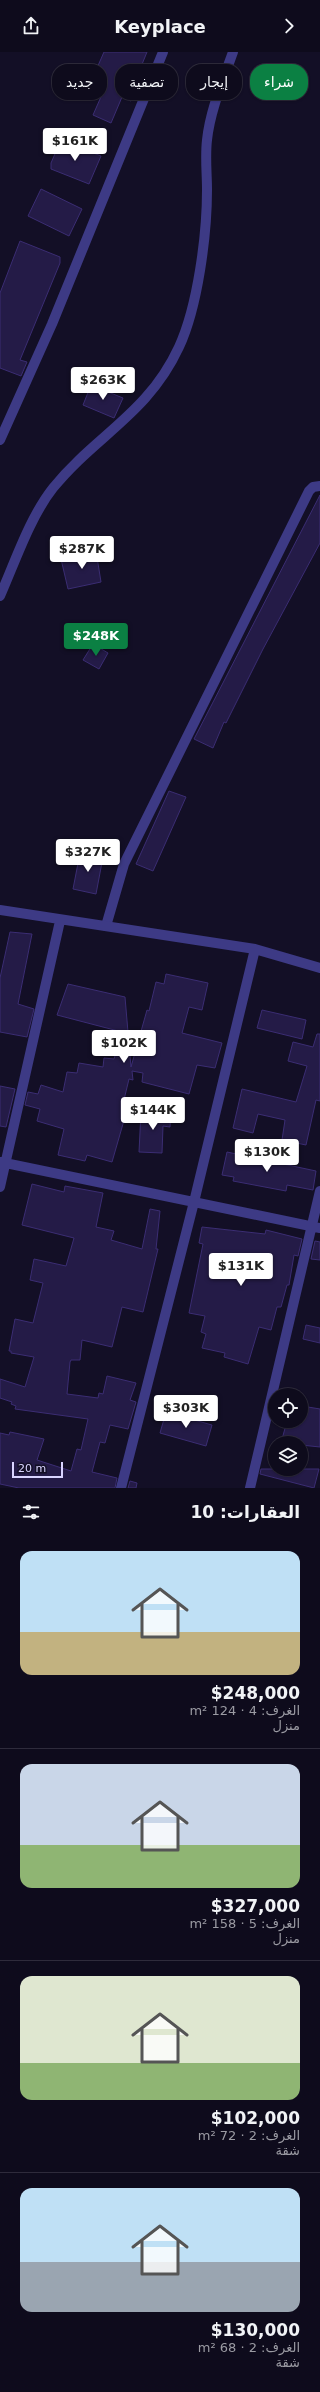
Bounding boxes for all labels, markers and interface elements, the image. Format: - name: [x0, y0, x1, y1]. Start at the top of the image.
- icon: share: [20, 15, 42, 37]
- icon: forward: [278, 15, 300, 37]
- text: Keyplace: [114, 16, 206, 37]
- chip: جديد: [52, 64, 107, 100]
- chip: تصفية: [115, 64, 178, 100]
- chip: إيجار: [186, 64, 242, 100]
- chip: شراء: [250, 64, 308, 100]
- pin: $161K: [47, 128, 103, 162]
- text: $161K: [52, 133, 98, 148]
- pin: $263K: [75, 367, 131, 401]
- text: $263K: [80, 372, 126, 387]
- pin: $287K: [54, 536, 110, 570]
- text: $287K: [59, 541, 105, 556]
- pin: $248K: [68, 623, 124, 657]
- text: $248K: [73, 628, 119, 643]
- pin: $327K: [60, 839, 116, 873]
- text: $327K: [65, 844, 111, 859]
- pin: $102K: [96, 1030, 152, 1064]
- text: $102K: [101, 1035, 147, 1050]
- pin: $144K: [125, 1097, 181, 1131]
- text: $144K: [130, 1102, 176, 1117]
- pin: $130K: [239, 1139, 295, 1173]
- text: $130K: [244, 1144, 290, 1159]
- pin: $131K: [213, 1253, 269, 1287]
- text: $131K: [218, 1258, 264, 1273]
- map controls: [268, 1388, 308, 1476]
- button: locate: [268, 1388, 308, 1428]
- pin: $303K: [158, 1395, 214, 1429]
- text: $303K: [163, 1400, 209, 1415]
- button: layers: [268, 1436, 308, 1476]
- scale bar: [12, 1460, 63, 1479]
- text: 20 m: [18, 1462, 46, 1475]
- icon: filters: [20, 1501, 42, 1523]
- text: العقارات: 10: [190, 1502, 300, 1522]
- icon: home: [124, 1577, 196, 1649]
- text: $248,000: [211, 1683, 300, 1703]
- text: الغرف: 4 · 124 m²: [189, 1703, 300, 1718]
- text: منزل: [272, 1718, 300, 1733]
- icon: home: [124, 1790, 196, 1862]
- text: $327,000: [211, 1896, 300, 1916]
- text: الغرف: 5 · 158 m²: [189, 1916, 300, 1931]
- text: منزل: [272, 1931, 300, 1946]
- icon: home: [124, 2002, 196, 2074]
- text: $102,000: [211, 2108, 300, 2128]
- text: الغرف: 2 · 72 m²: [198, 2128, 300, 2143]
- text: شقة: [276, 2143, 300, 2158]
- icon: home: [124, 2214, 196, 2286]
- text: $130,000: [211, 2320, 300, 2340]
- text: الغرف: 2 · 68 m²: [198, 2340, 300, 2355]
- text: شقة: [276, 2355, 300, 2370]

